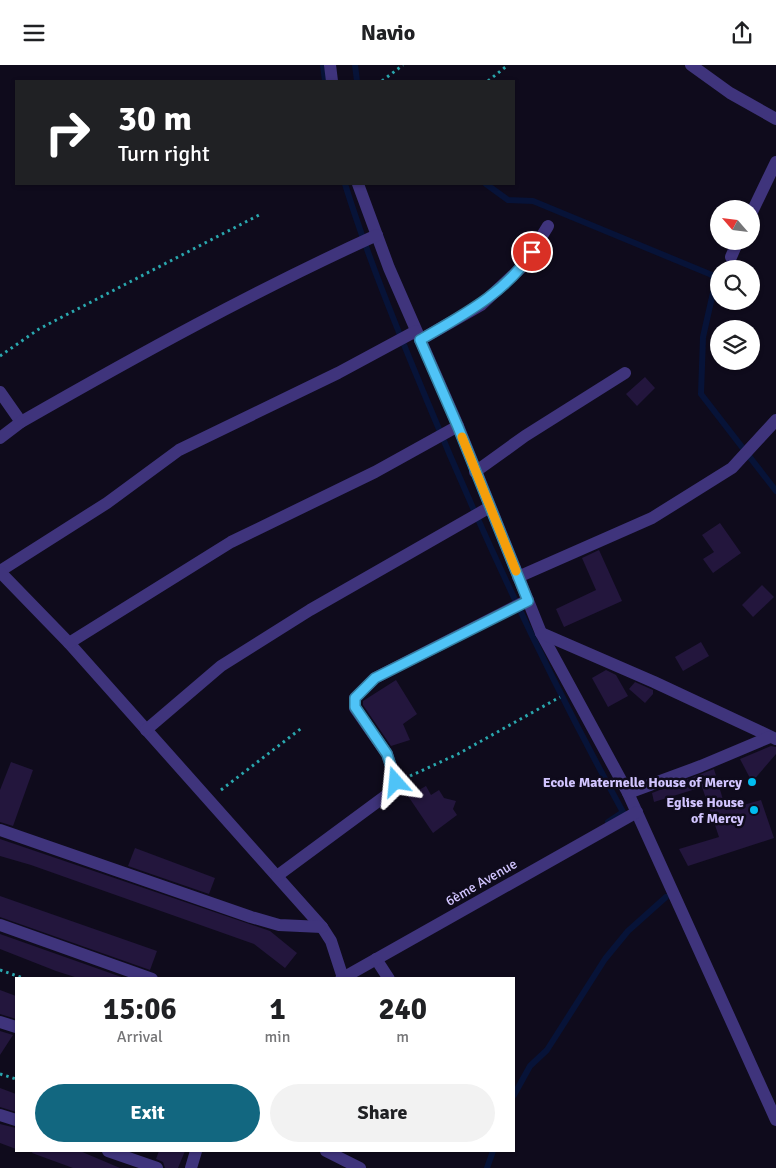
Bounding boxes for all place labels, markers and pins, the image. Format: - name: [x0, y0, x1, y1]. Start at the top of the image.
- pin: [511, 231, 553, 273]
- place label: Ecole Maternelle House of Mercy: [543, 774, 742, 791]
- marker: Ecole Maternelle House of Mercy: [746, 776, 758, 788]
- place label: Eglise House of Mercy: [666, 794, 744, 827]
- marker: Eglise House of Mercy: [748, 804, 760, 816]

